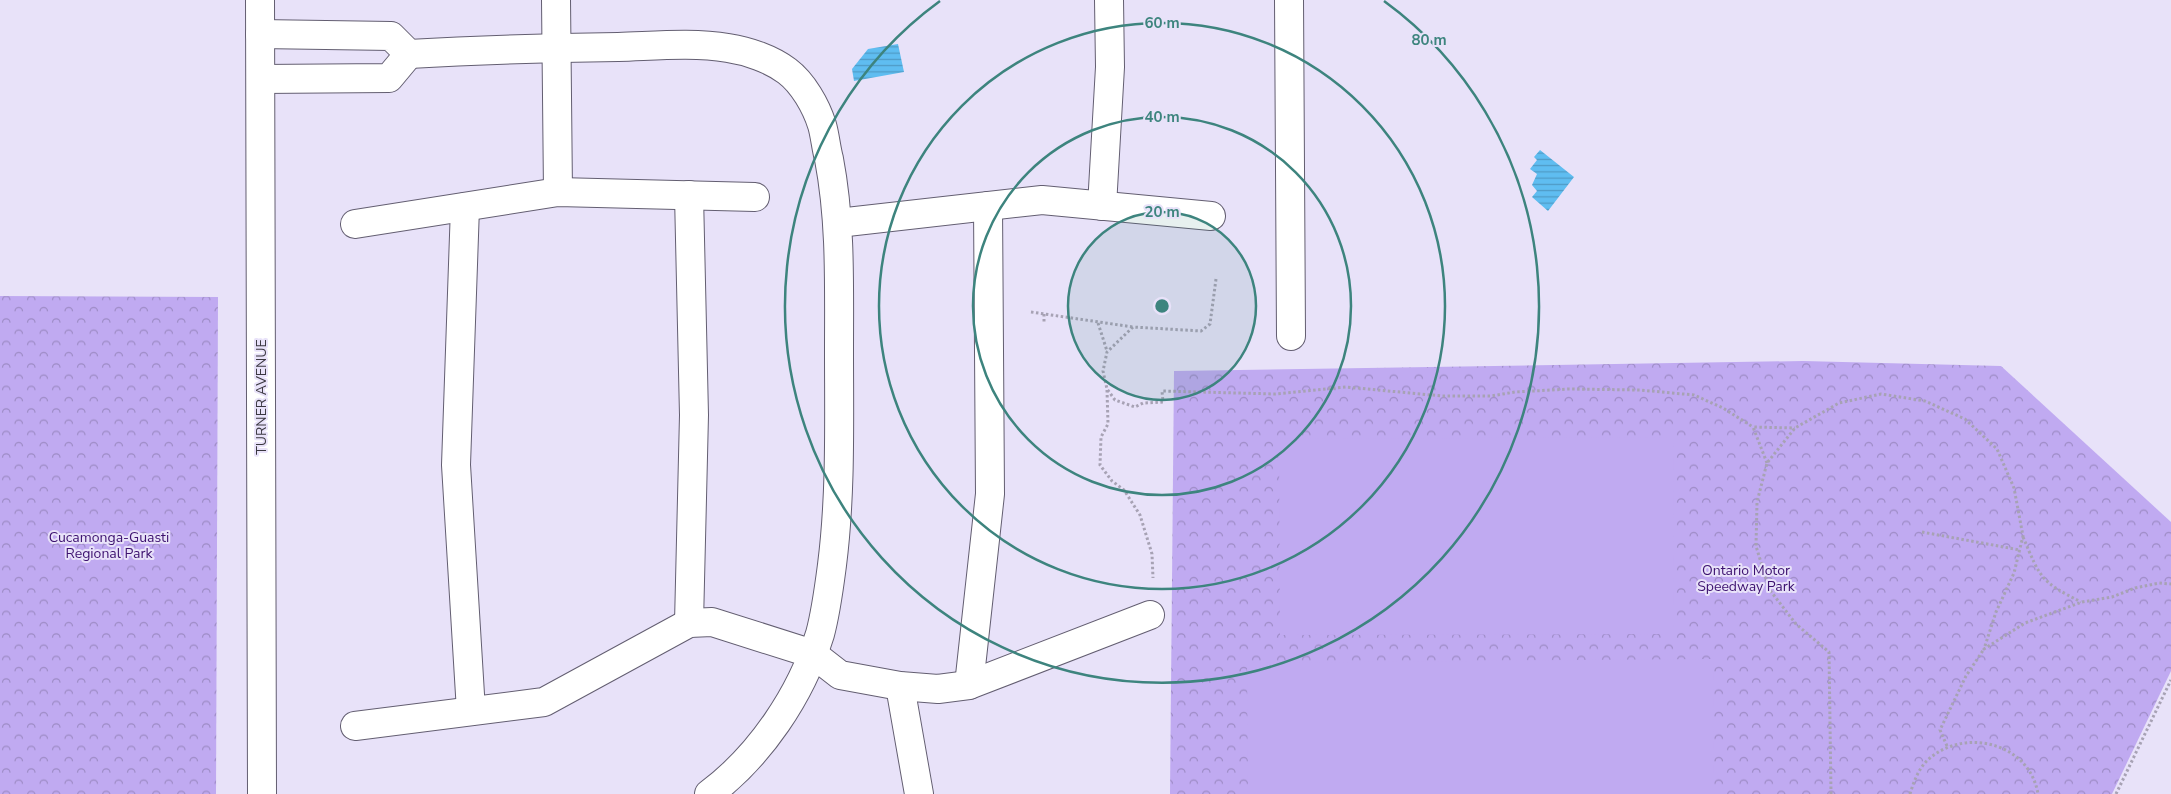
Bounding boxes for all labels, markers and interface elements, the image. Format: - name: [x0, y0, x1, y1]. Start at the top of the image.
- text: 60 m: [1144, 13, 1180, 33]
- text: 80 m: [1411, 30, 1447, 50]
- text: 40 m: [1144, 107, 1180, 127]
- text: 20 m: [1144, 202, 1180, 222]
- centre of rings: [1153, 297, 1171, 315]
- street label: TURNER AVENUE: [252, 339, 271, 455]
- park label: Cucamonga-Guasti Regional Park: [49, 528, 169, 563]
- park label: Ontario Motor Speedway Park: [1697, 561, 1796, 596]

